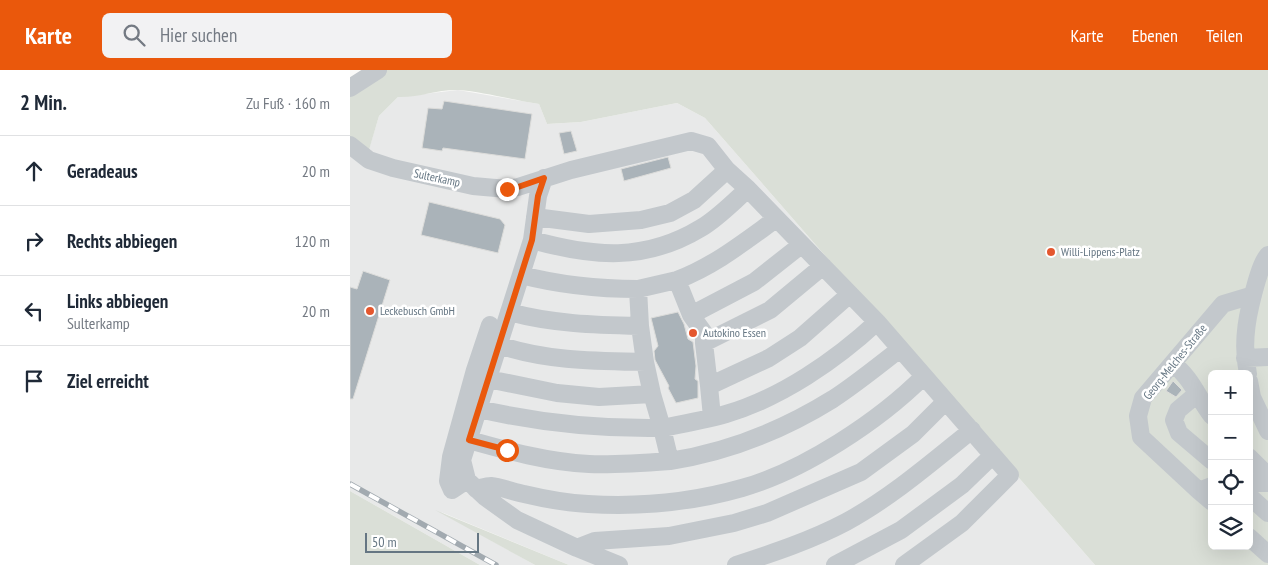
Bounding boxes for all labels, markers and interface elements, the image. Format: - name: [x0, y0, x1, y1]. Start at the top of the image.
- search box: [102, 13, 452, 58]
- text: Karte: [25, 20, 72, 51]
- icon: search: [120, 21, 148, 49]
- text: Hier suchen: [160, 23, 237, 47]
- text: Karte: [1070, 24, 1104, 47]
- text: Ebenen: [1132, 24, 1178, 47]
- text: Teilen: [1206, 24, 1243, 47]
- text: 2 Min.: [20, 89, 67, 116]
- text: Zu Fuß · 160 m: [246, 93, 330, 113]
- icon: ahead: [20, 157, 48, 185]
- text: Geradeaus: [67, 159, 138, 183]
- text: 20 m: [302, 161, 330, 181]
- street label: Sulterkamp: [413, 165, 462, 190]
- route end: [496, 178, 519, 201]
- icon: right: [20, 227, 48, 255]
- text: Rechts abbiegen: [67, 229, 177, 253]
- text: 120 m: [295, 231, 330, 251]
- place label: Willi-Lippens-Platz: [1061, 244, 1140, 259]
- marker: Willi-Lippens-Platz: [1045, 246, 1057, 258]
- text: Links abbiegen: [67, 289, 168, 313]
- icon: left: [20, 297, 48, 325]
- text: 20 m: [302, 301, 330, 321]
- place label: Leckebusch GmbH: [380, 303, 455, 318]
- marker: Leckebusch GmbH: [364, 305, 376, 317]
- text: Sulterkamp: [67, 313, 130, 333]
- street label: Georg-Melches-Straße: [1140, 321, 1210, 402]
- place label: Autokino Essen: [703, 325, 766, 340]
- marker: Autokino Essen: [687, 327, 699, 339]
- icon: arrive: [20, 367, 48, 395]
- text: Ziel erreicht: [67, 369, 149, 393]
- map controls: [1208, 370, 1253, 550]
- button: +: [1208, 370, 1253, 415]
- button: −: [1208, 415, 1253, 460]
- route start: [496, 439, 519, 462]
- button: locate: [1208, 460, 1253, 505]
- button: layers: [1208, 505, 1253, 550]
- scale bar: [365, 530, 479, 553]
- text: 50 m: [372, 533, 397, 551]

